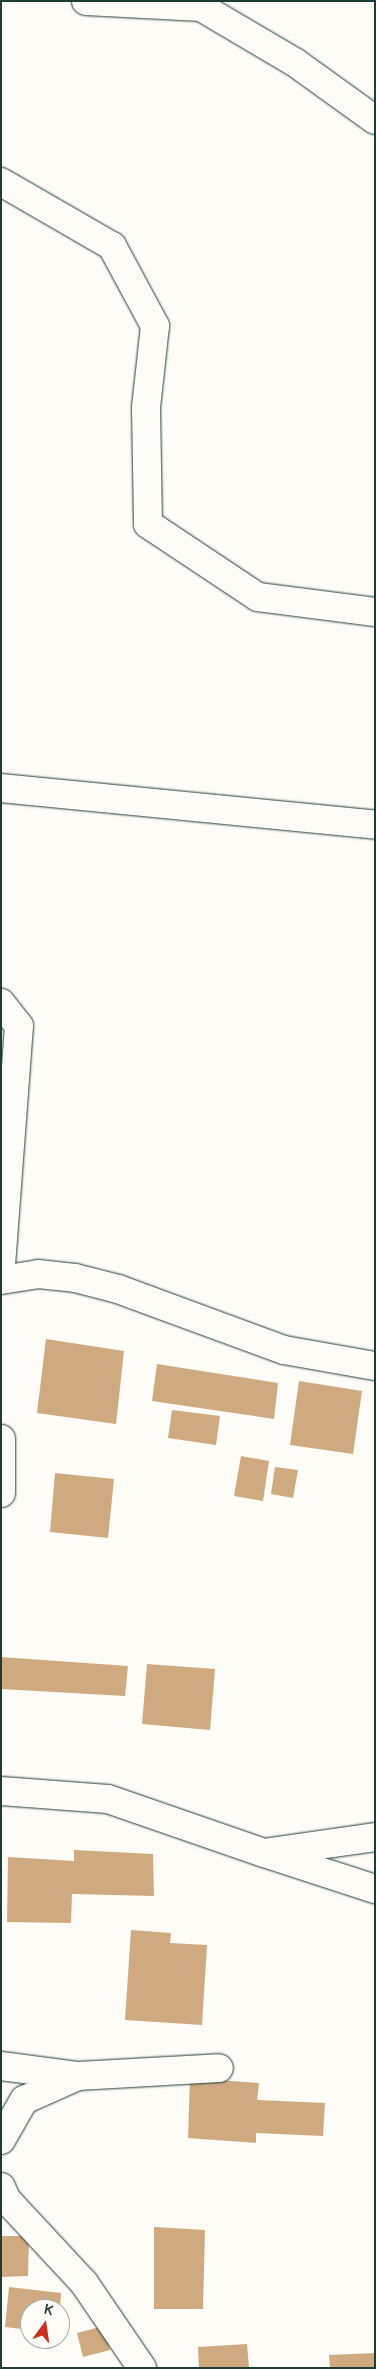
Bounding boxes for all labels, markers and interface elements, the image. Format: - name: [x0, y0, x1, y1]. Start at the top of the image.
- north arrow: [20, 2299, 70, 2349]
- text: K: [42, 2301, 55, 2319]

